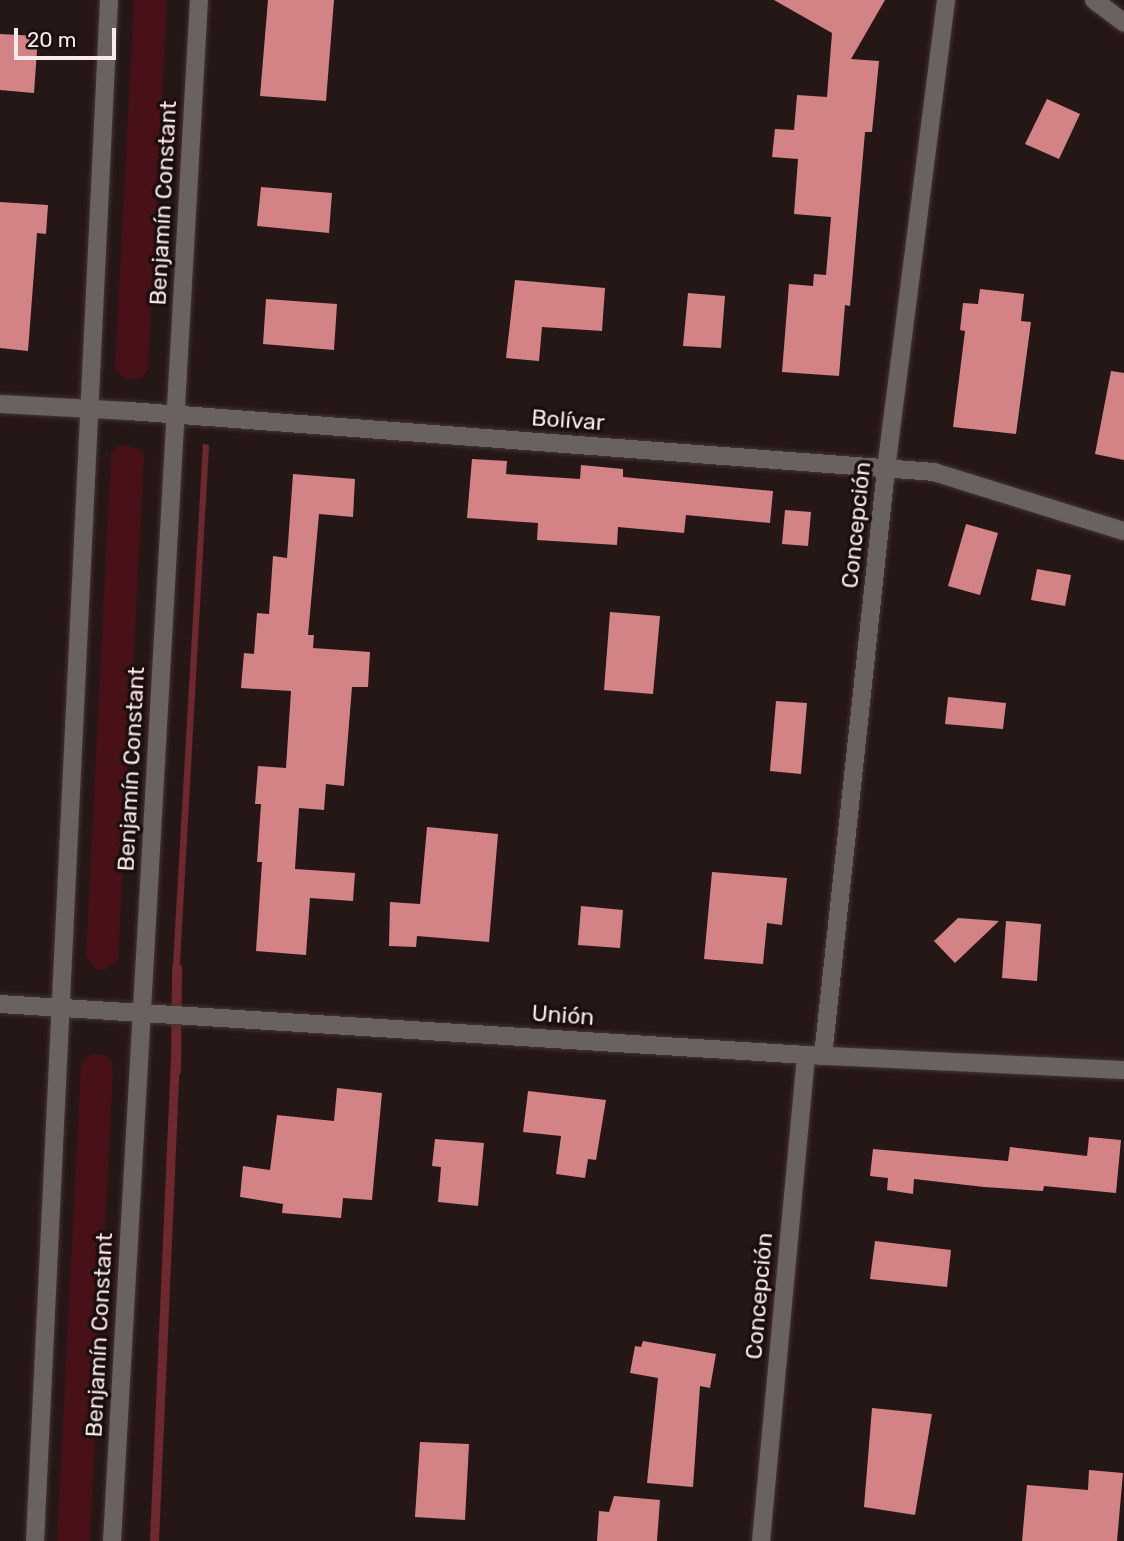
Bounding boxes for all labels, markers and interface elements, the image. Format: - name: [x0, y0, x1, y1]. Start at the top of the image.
- scale bar: [18, 14, 119, 58]
- text: 20 m: [27, 27, 76, 52]
- street label: Benjamín Constant: [144, 100, 182, 306]
- street label: Bolívar: [530, 404, 606, 436]
- street label: Concepción: [836, 460, 876, 590]
- street label: Benjamín Constant: [112, 666, 150, 872]
- street label: Unión: [531, 999, 595, 1031]
- street label: Concepción: [740, 1231, 778, 1361]
- street label: Benjamín Constant: [80, 1232, 118, 1438]

